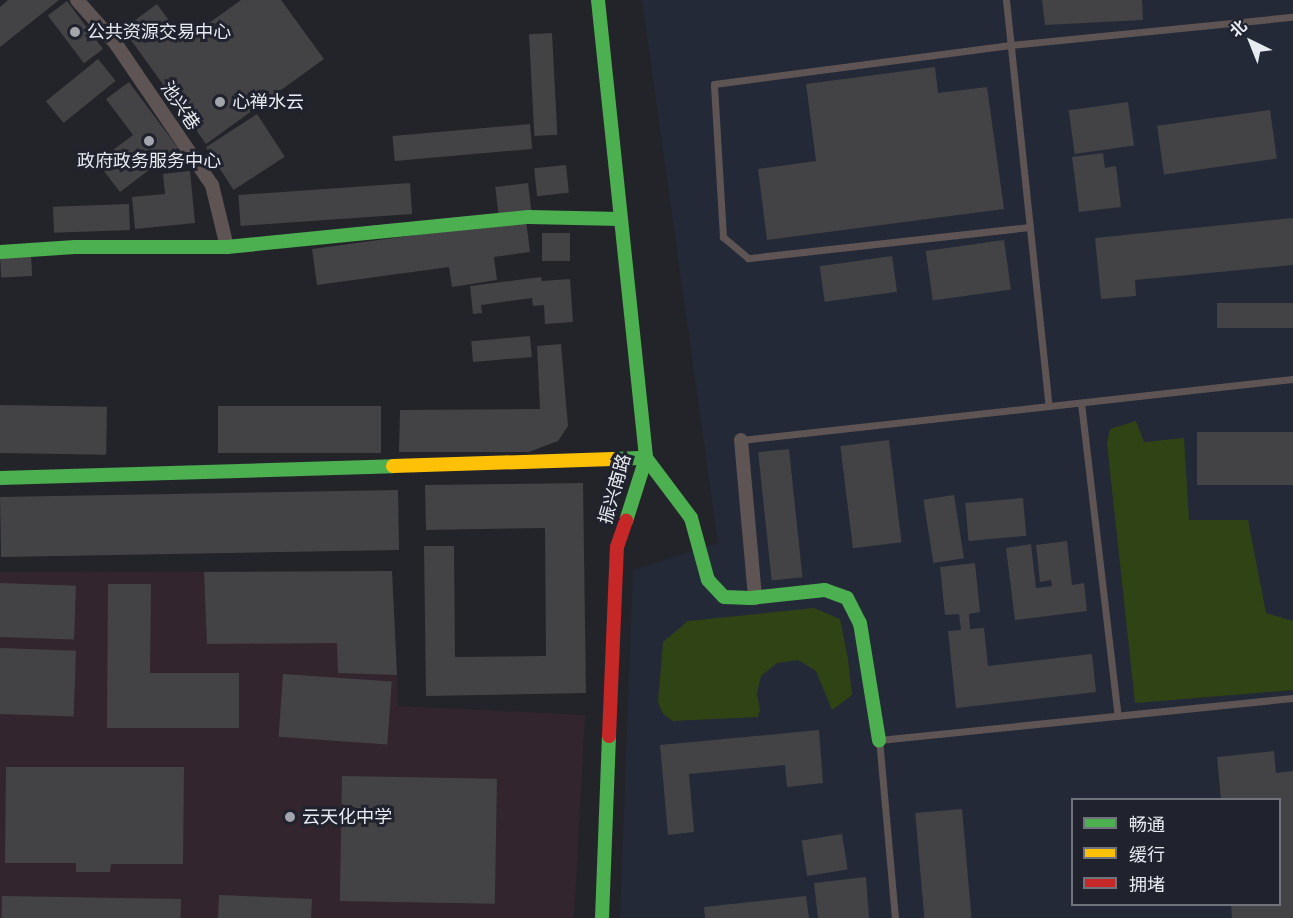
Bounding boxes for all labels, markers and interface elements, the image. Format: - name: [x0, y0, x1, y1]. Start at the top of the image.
- north arrow: [1221, 12, 1281, 72]
- text: 北: [1227, 17, 1250, 40]
- place label: 公共资源交易中心: [87, 21, 231, 43]
- marker: 公共资源交易中心: [68, 25, 82, 39]
- street label: 池兴巷: [156, 78, 204, 134]
- place label: 心禅水云: [232, 91, 304, 113]
- marker: 心禅水云: [213, 95, 227, 109]
- marker: 政府政务服务中心: [142, 134, 156, 148]
- place label: 政府政务服务中心: [77, 150, 221, 172]
- street label: 振兴南路: [595, 451, 635, 527]
- legend: [1071, 798, 1281, 906]
- place label: 云天化中学: [302, 806, 392, 828]
- marker: 云天化中学: [283, 810, 297, 824]
- text: 畅通: [1129, 815, 1165, 835]
- text: 缓行: [1129, 845, 1165, 865]
- text: 拥堵: [1129, 875, 1165, 895]

